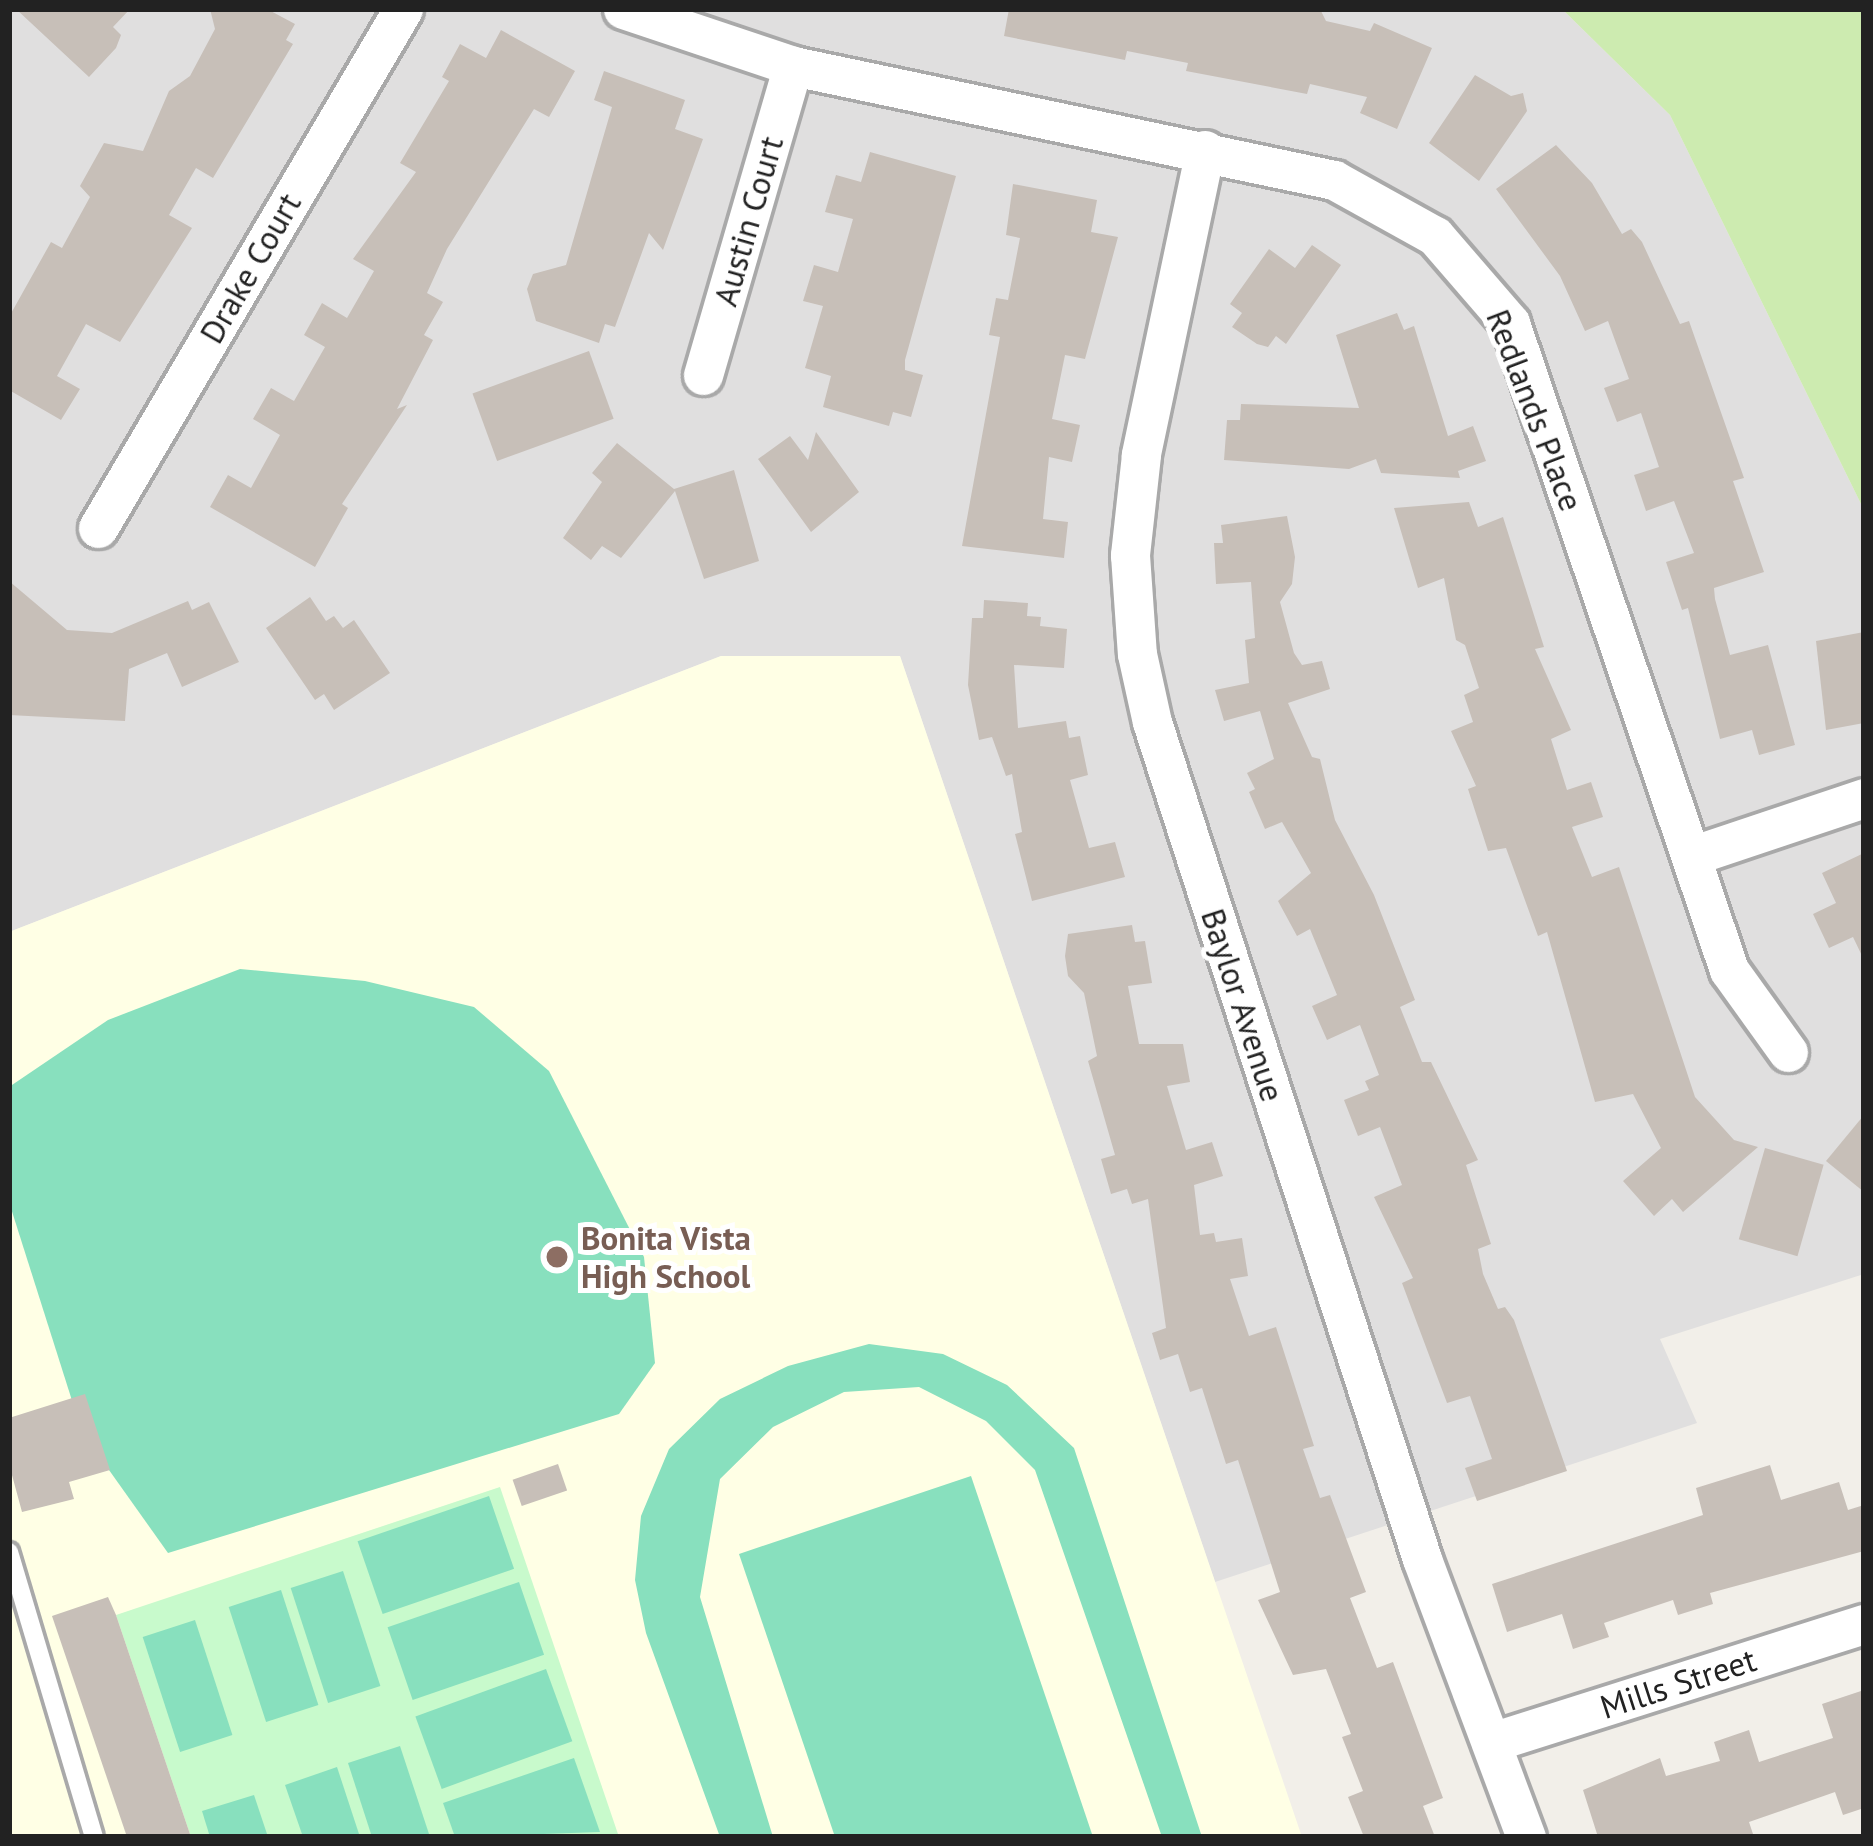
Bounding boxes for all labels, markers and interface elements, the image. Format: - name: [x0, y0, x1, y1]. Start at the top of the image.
- street label: Austin Court: [705, 132, 791, 310]
- street label: Drake Court: [191, 186, 309, 350]
- street label: Redlands Place: [1478, 304, 1592, 516]
- street label: Baylor Avenue: [1193, 903, 1293, 1107]
- place label: Bonita Vista High School: [581, 1218, 752, 1296]
- marker: Bonita Vista High School: [544, 1244, 570, 1270]
- street label: Mills Street: [1595, 1639, 1761, 1727]

